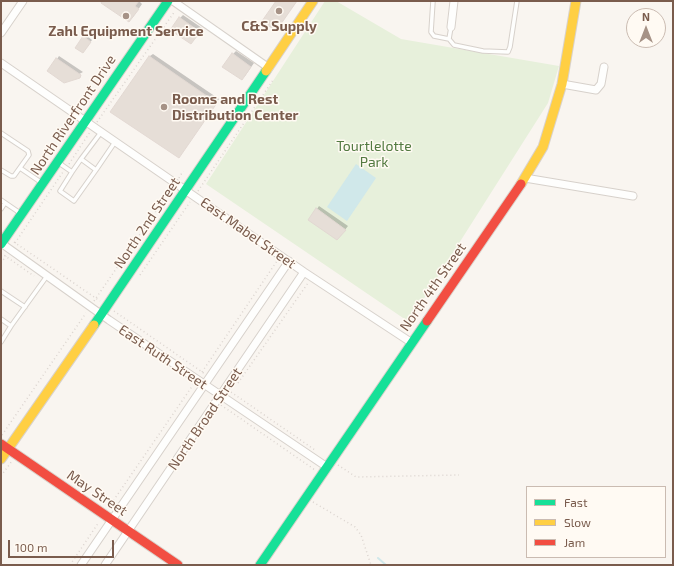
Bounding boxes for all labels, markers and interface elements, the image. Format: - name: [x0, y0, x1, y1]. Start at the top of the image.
- marker: C&S Supply: [274, 6, 284, 16]
- north arrow: [626, 8, 666, 48]
- text: N: [642, 10, 650, 23]
- marker: Zahl Equipment Service: [121, 11, 131, 21]
- place label: C&S Supply: [241, 18, 317, 34]
- place label: Zahl Equipment Service: [48, 23, 204, 39]
- street label: North Riverfront Drive: [27, 52, 119, 178]
- place label: Rooms and Rest Distribution Center: [172, 91, 299, 124]
- marker: Rooms and Rest Distribution Center: [159, 102, 169, 112]
- park label: Tourtlelotte Park: [336, 138, 412, 170]
- street label: North 2nd Street: [110, 174, 184, 272]
- street label: East Mabel Street: [197, 194, 299, 272]
- street label: North 4th Street: [396, 240, 470, 334]
- street label: East Ruth Street: [116, 321, 210, 393]
- street label: North Broad Street: [165, 365, 245, 473]
- street label: May Street: [64, 467, 130, 519]
- legend: [526, 486, 666, 558]
- text: Fast: [564, 495, 587, 509]
- text: Slow: [564, 515, 591, 529]
- scale bar: [10, 532, 116, 558]
- text: Jam: [564, 535, 585, 549]
- text: 100 m: [15, 540, 47, 554]

